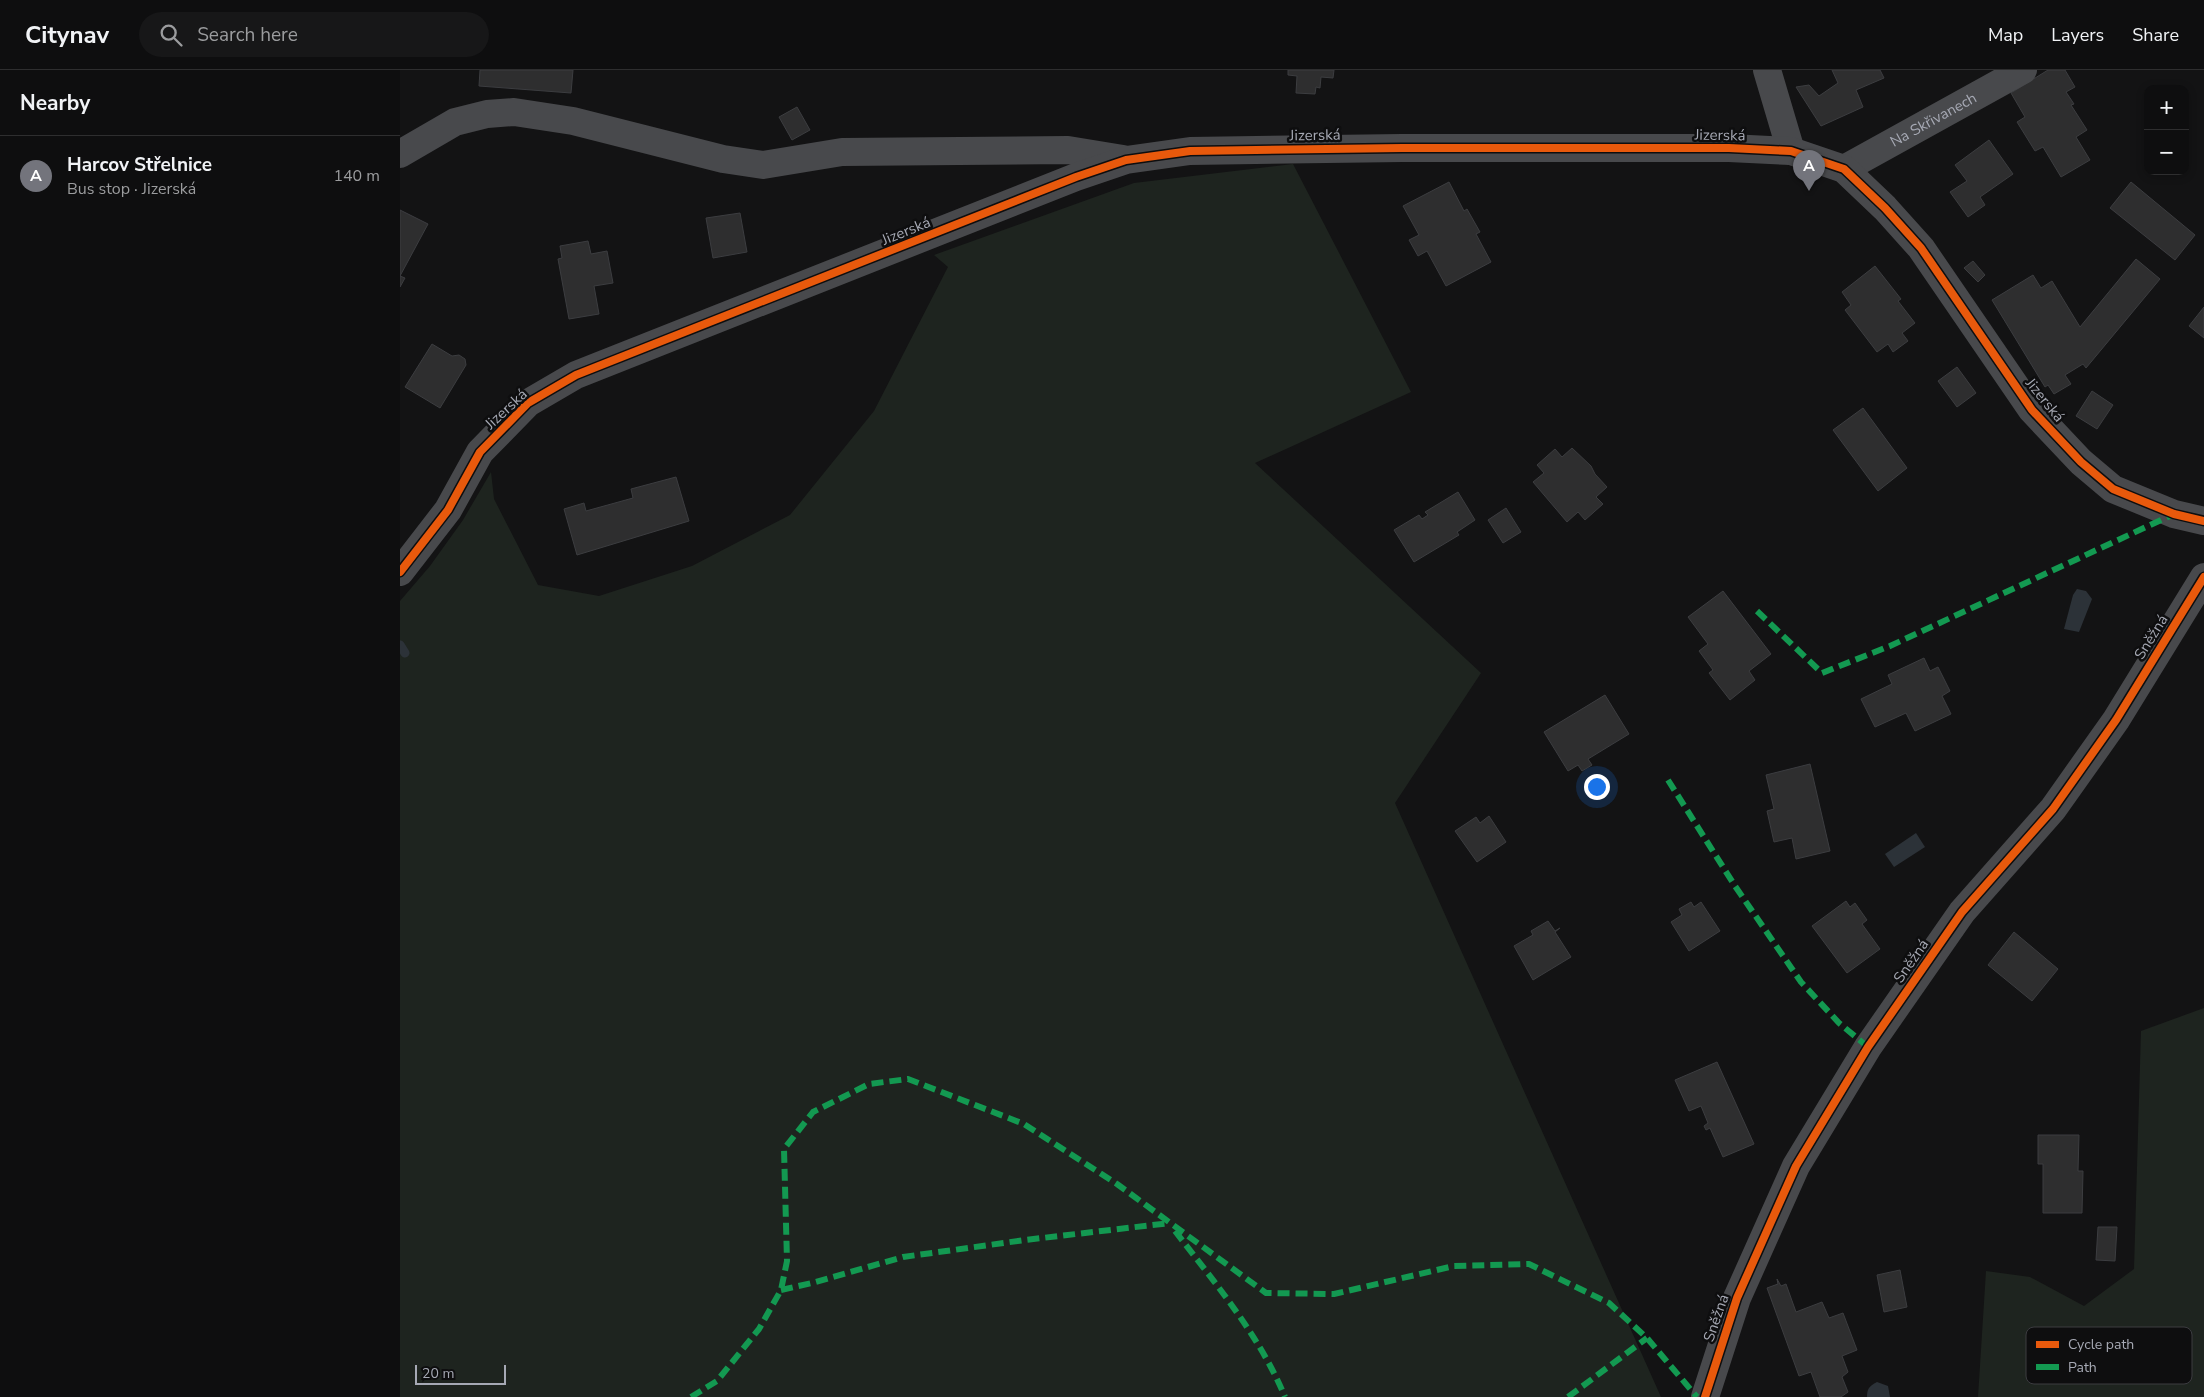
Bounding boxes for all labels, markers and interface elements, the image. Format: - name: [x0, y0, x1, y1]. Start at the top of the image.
- search box: [139, 12, 489, 57]
- text: Citynav: [25, 19, 109, 51]
- icon: search: [157, 21, 185, 49]
- text: Search here: [197, 22, 298, 48]
- text: Map: [1988, 23, 2023, 47]
- text: Layers: [2051, 23, 2104, 47]
- text: Share: [2132, 23, 2179, 47]
- map controls: [2144, 85, 2189, 175]
- button: +: [2144, 85, 2189, 130]
- street label: Na Skřivanech: [1886, 88, 1980, 152]
- text: Nearby: [20, 89, 90, 117]
- street label: Jizerská: [1288, 125, 1341, 145]
- street label: Jizerská: [1693, 125, 1746, 145]
- button: −: [2144, 130, 2189, 175]
- pin: A: [1793, 150, 1825, 191]
- text: Harcov Střelnice: [67, 152, 212, 178]
- text: A: [30, 165, 42, 187]
- text: 140 m: [333, 165, 380, 187]
- text: Bus stop · Jizerská: [67, 178, 196, 200]
- street label: Jizerská: [878, 212, 933, 250]
- street label: Jizerská: [2021, 373, 2069, 426]
- street label: Jizerská: [480, 384, 531, 434]
- street label: Sněžná: [2130, 611, 2172, 663]
- your location: [1584, 774, 1610, 800]
- street label: Sněžná: [1889, 935, 1933, 987]
- street label: Sněžná: [1699, 1292, 1733, 1344]
- legend: [2026, 1327, 2192, 1384]
- text: Cycle path: [2068, 1335, 2134, 1354]
- text: Path: [2068, 1358, 2097, 1377]
- scale bar: [415, 1362, 506, 1385]
- text: 20 m: [422, 1364, 454, 1383]

